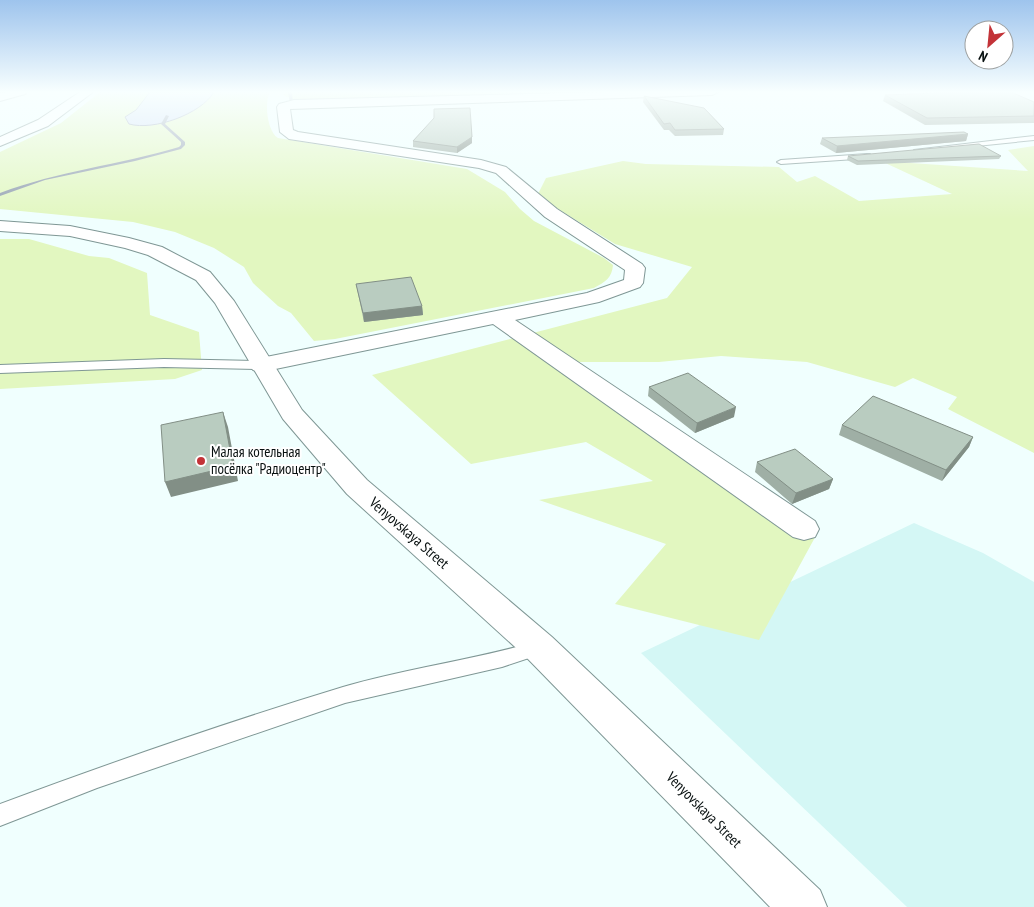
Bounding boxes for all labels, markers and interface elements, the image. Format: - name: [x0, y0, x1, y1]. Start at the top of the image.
- north arrow: [964, 20, 1014, 70]
- text: N: [976, 47, 991, 66]
- place label: Малая котельная посёлка "Радиоцентр": [211, 442, 326, 478]
- marker: Малая котельная посёлка "Радиоцентр": [195, 455, 207, 467]
- street label: Venyovskaya Street: [365, 492, 453, 572]
- street label: Venyovskaya Street: [662, 767, 746, 852]

